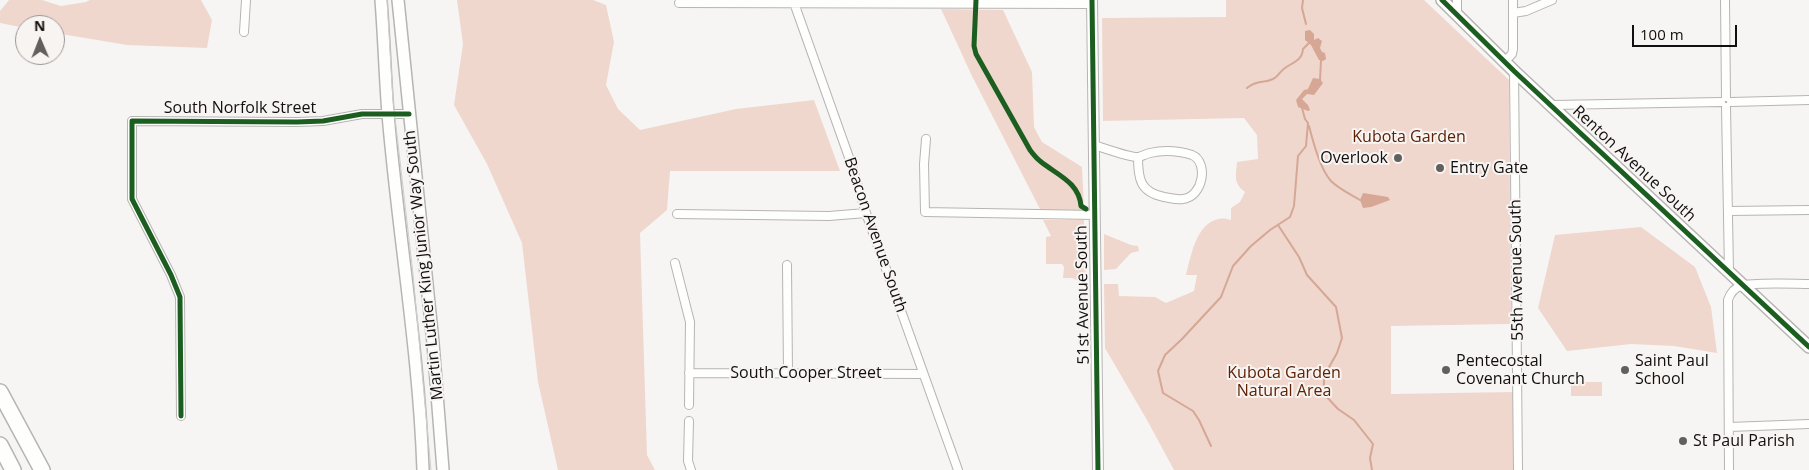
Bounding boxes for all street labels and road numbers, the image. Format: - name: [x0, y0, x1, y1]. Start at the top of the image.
- street label: South Norfolk Street: [164, 98, 316, 118]
- street label: Renton Avenue South: [1568, 102, 1700, 226]
- street label: Martin Luther King Junior Way South: [400, 129, 448, 401]
- street label: Beacon Avenue South: [839, 155, 911, 315]
- street label: 55th Avenue South: [1506, 199, 1528, 341]
- street label: 51st Avenue South: [1072, 225, 1094, 365]
- street label: South Cooper Street: [730, 363, 882, 383]

